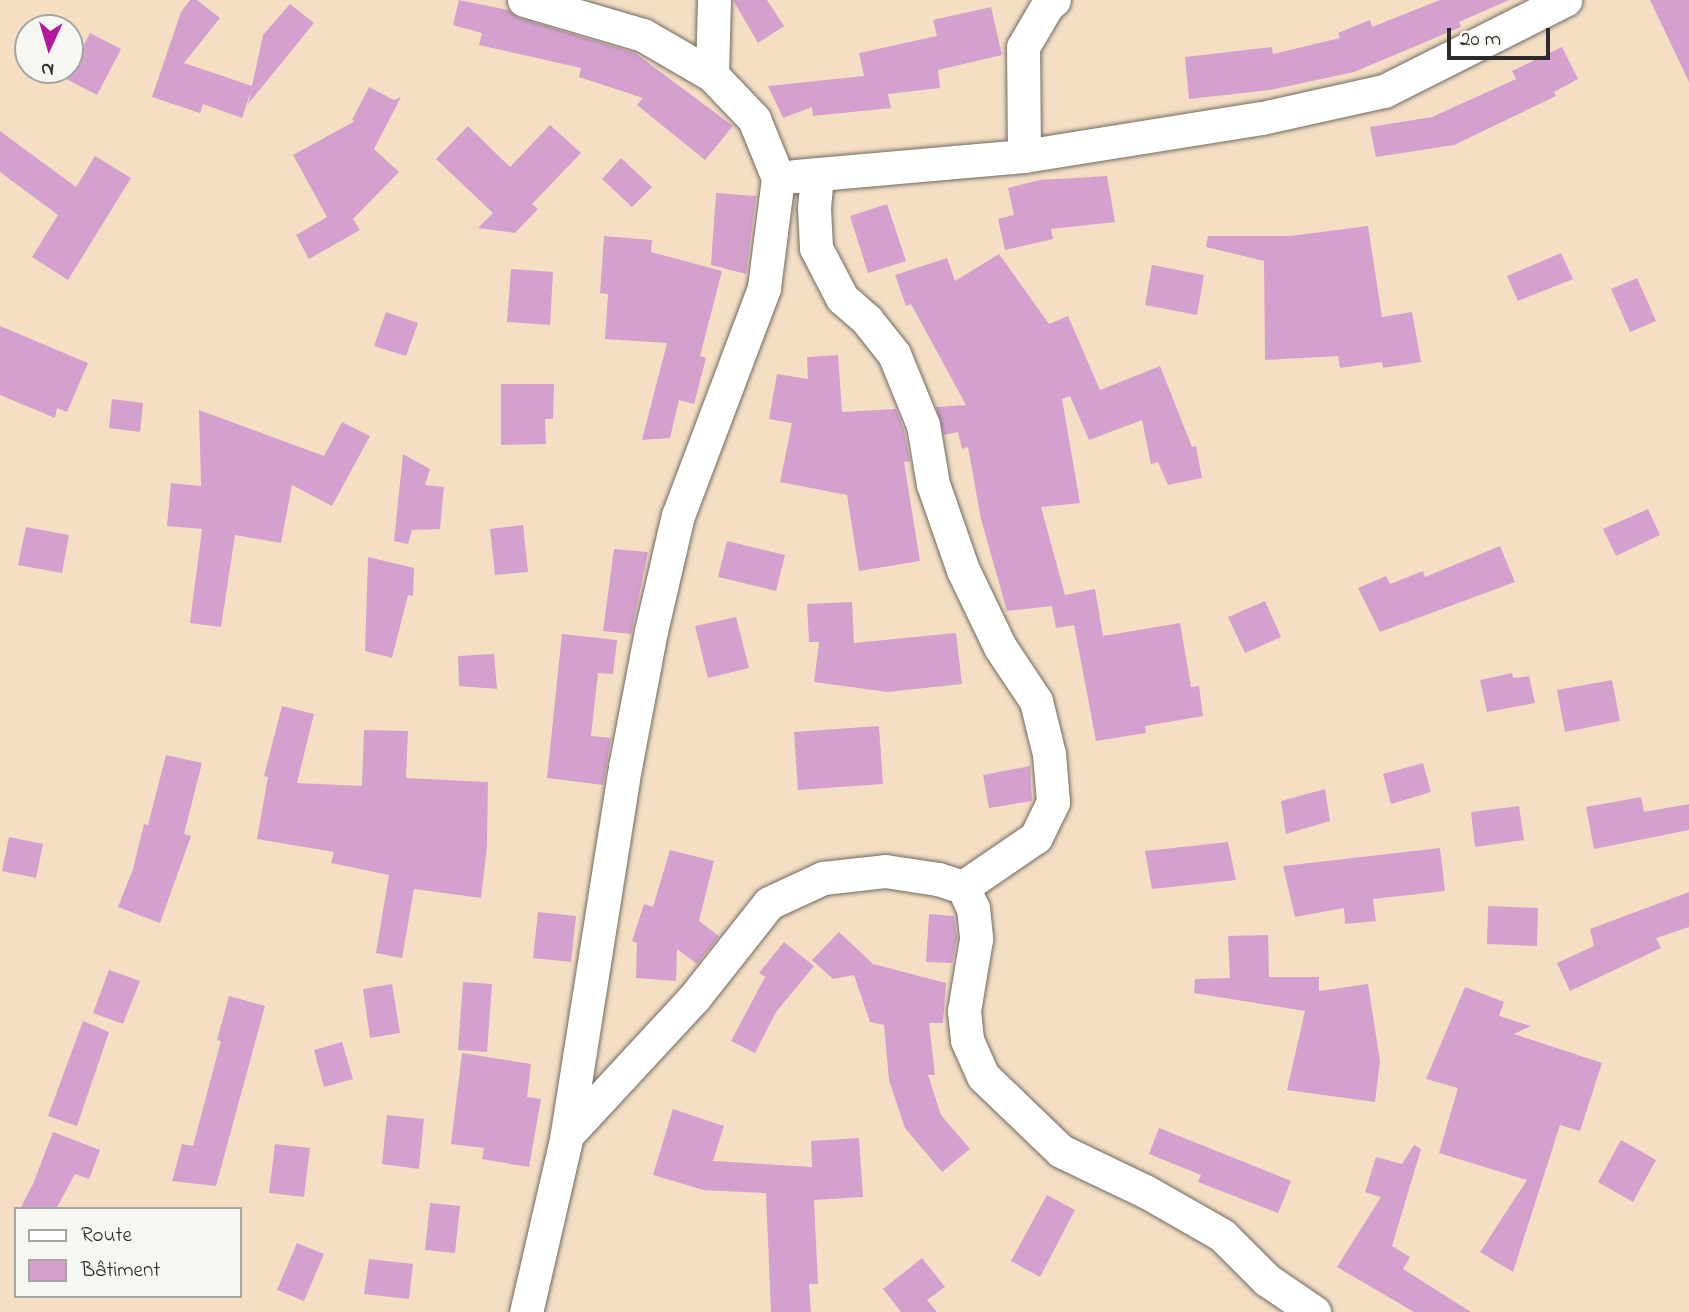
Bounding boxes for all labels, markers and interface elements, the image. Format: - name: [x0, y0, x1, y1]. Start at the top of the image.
- north arrow: [14, 14, 84, 84]
- scale bar: [1451, 14, 1554, 58]
- text: 20 m: [1460, 25, 1501, 55]
- text: N: [40, 55, 55, 82]
- legend: [14, 1207, 242, 1298]
- text: Route: [81, 1221, 132, 1251]
- text: Bâtiment: [81, 1256, 160, 1286]

